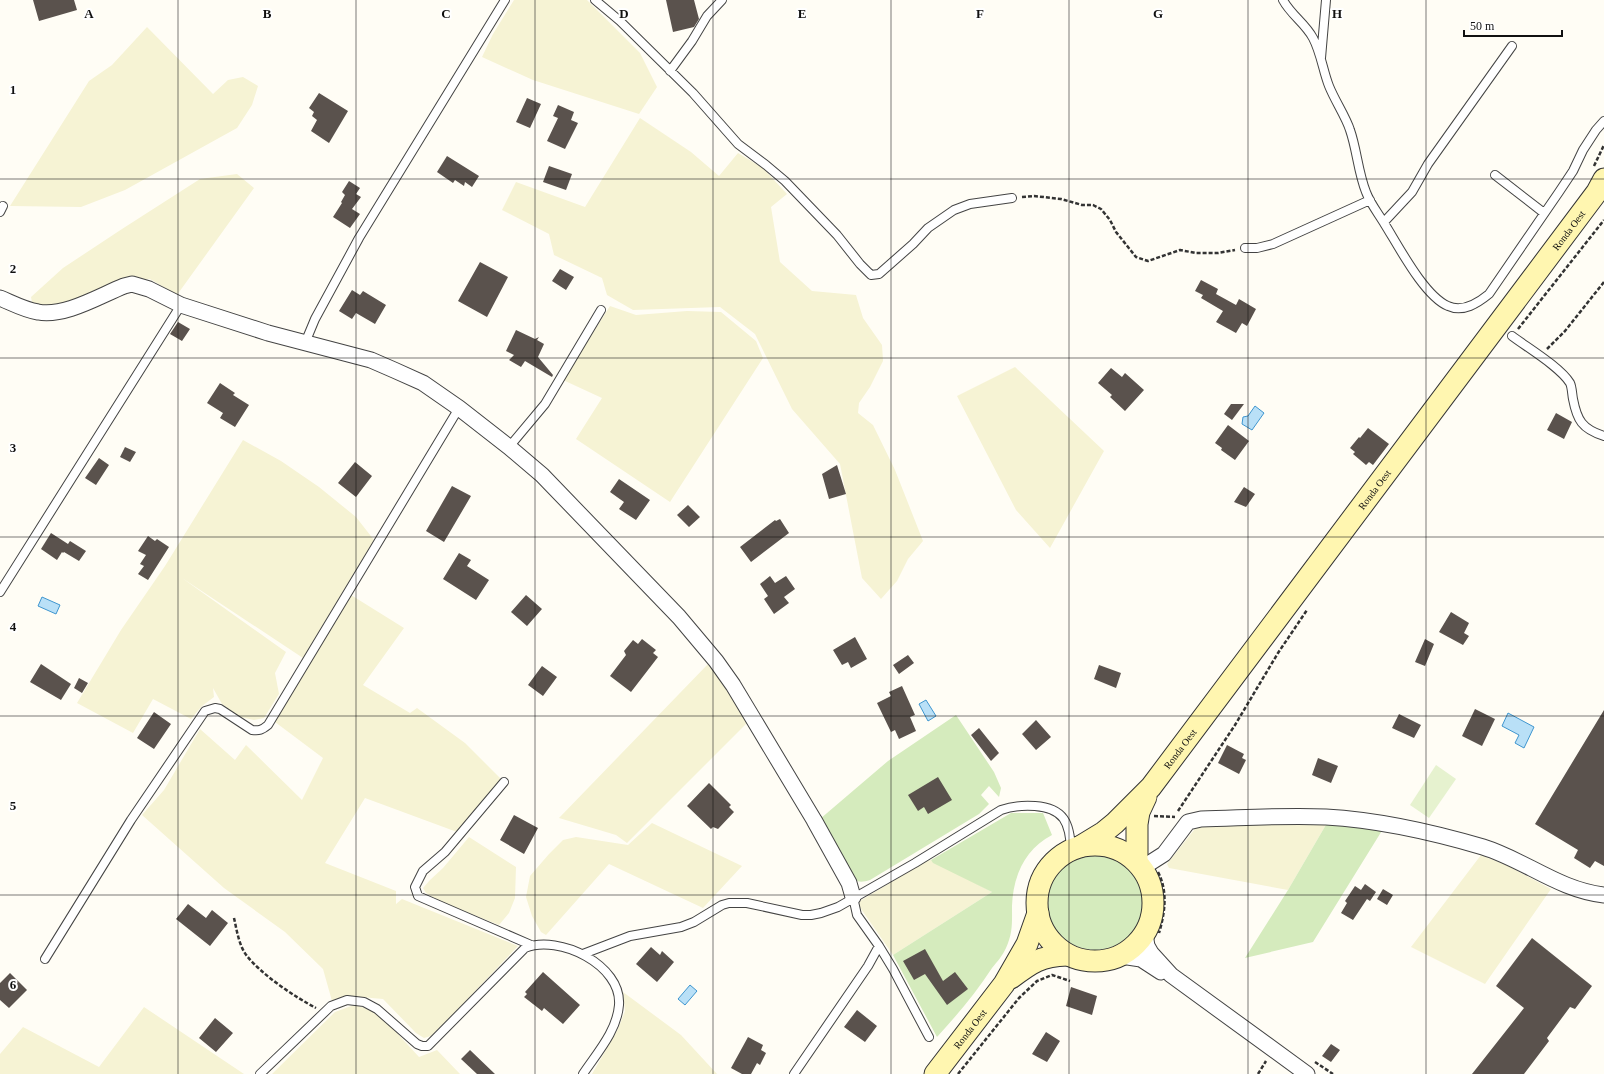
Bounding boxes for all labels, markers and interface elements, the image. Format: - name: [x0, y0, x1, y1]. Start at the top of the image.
- text: A: [84, 6, 94, 21]
- text: B: [263, 6, 272, 21]
- text: C: [441, 6, 451, 21]
- text: D: [619, 6, 629, 21]
- text: E: [798, 6, 806, 21]
- text: F: [976, 6, 984, 21]
- text: G: [1153, 6, 1163, 21]
- text: H: [1332, 6, 1342, 21]
- scale bar: [1464, 12, 1562, 38]
- text: 50 m: [1470, 19, 1495, 33]
- text: 1: [10, 82, 16, 97]
- street label: Ronda Oest: [1550, 208, 1587, 253]
- text: 2: [10, 261, 16, 276]
- text: 3: [10, 440, 17, 455]
- street label: Ronda Oest: [1356, 467, 1393, 512]
- text: 4: [10, 619, 17, 634]
- street label: Ronda Oest: [1162, 727, 1199, 771]
- text: 5: [10, 798, 17, 813]
- text: 6: [10, 977, 17, 992]
- street label: Ronda Oest: [951, 1007, 989, 1051]

